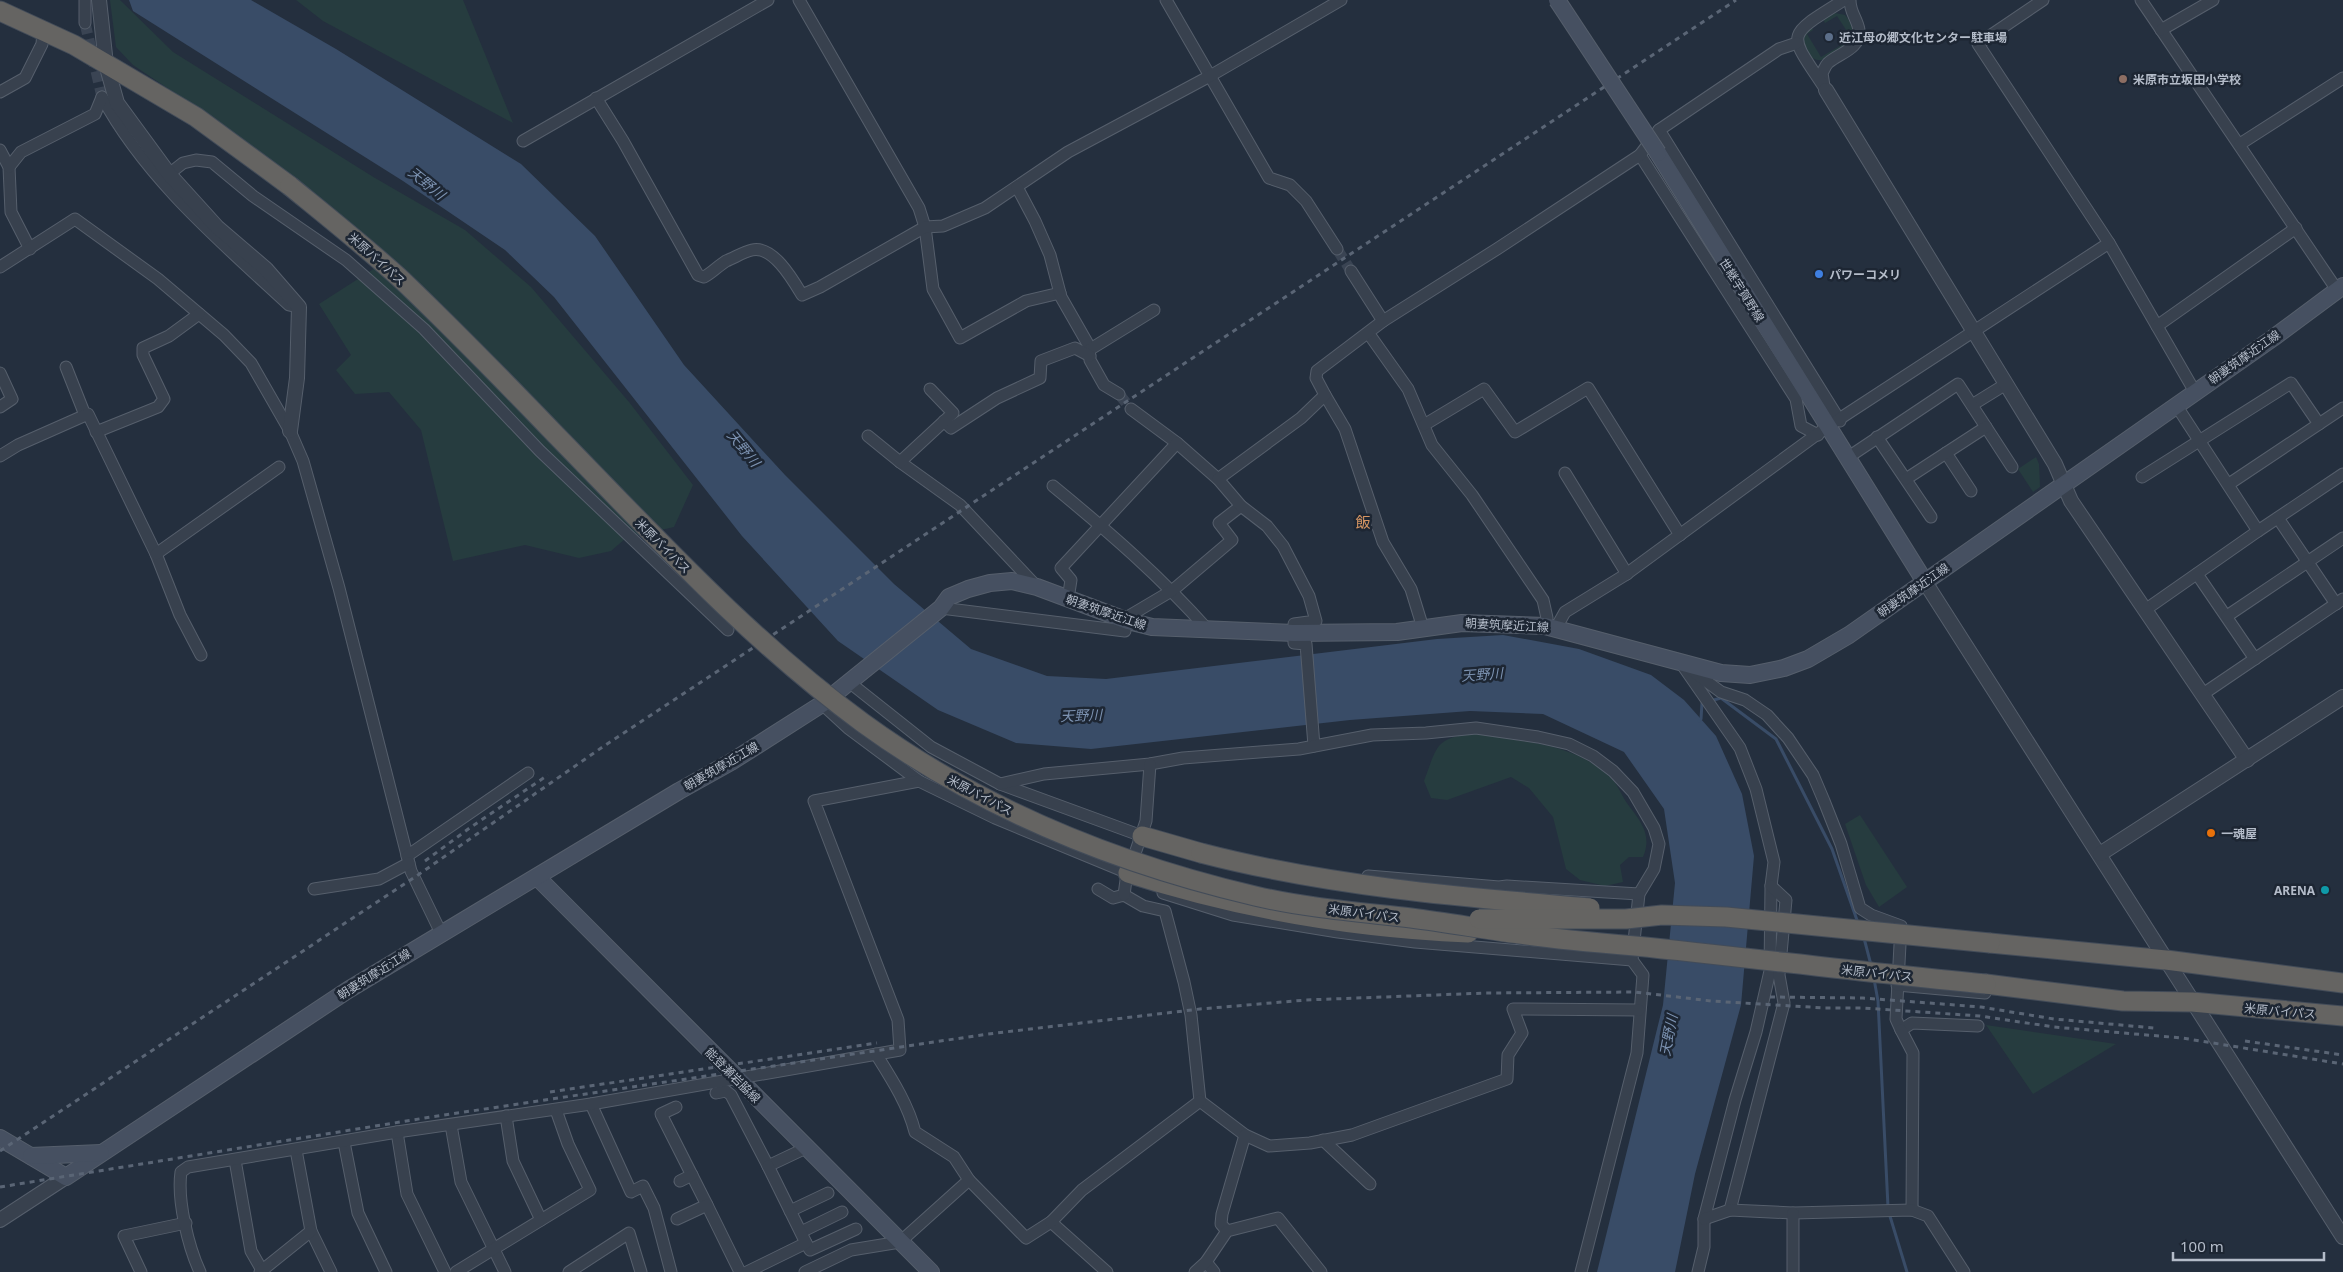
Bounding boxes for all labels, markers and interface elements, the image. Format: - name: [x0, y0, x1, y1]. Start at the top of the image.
- place label: 近江母の郷文化センター駐車場: [1839, 29, 2007, 46]
- marker: 近江母の郷文化センター駐車場: [1823, 31, 1835, 43]
- place label: 米原市立坂田小学校: [2133, 71, 2241, 88]
- marker: 米原市立坂田小学校: [2117, 73, 2129, 85]
- water label: 天野川: [405, 162, 451, 205]
- street label: 米原バイパス: [345, 229, 409, 289]
- street label: 世継宇賀野線: [1716, 255, 1768, 325]
- place label: パワーコメリ: [1829, 266, 1901, 283]
- marker: パワーコメリ: [1813, 268, 1825, 280]
- street label: 朝妻筑摩近江線: [2205, 326, 2283, 388]
- water label: 天野川: [723, 426, 766, 472]
- district label: 飯: [1355, 512, 1371, 532]
- street label: 米原バイパス: [632, 515, 694, 577]
- street label: 朝妻筑摩近江線: [1874, 559, 1952, 621]
- street label: 朝妻筑摩近江線: [1064, 590, 1148, 634]
- street label: 朝妻筑摩近江線: [1465, 614, 1549, 636]
- water label: 天野川: [1460, 663, 1506, 685]
- water label: 天野川: [1060, 705, 1104, 725]
- street label: 朝妻筑摩近江線: [680, 738, 762, 794]
- street label: 米原バイパス: [944, 771, 1016, 819]
- place label: 一魂屋: [2221, 825, 2257, 842]
- marker: 一魂屋: [2205, 827, 2217, 839]
- place label: ARENA: [2274, 882, 2316, 899]
- marker: ARENA: [2319, 884, 2331, 896]
- street label: 米原バイパス: [1327, 900, 1401, 926]
- street label: 朝妻筑摩近江線: [334, 945, 414, 1003]
- street label: 米原バイパス: [1840, 961, 1914, 985]
- street label: 米原バイパス: [2244, 999, 2316, 1023]
- water label: 天野川: [1655, 1011, 1682, 1057]
- street label: 能登瀬岩脇線: [702, 1044, 764, 1106]
- scale bar: [2173, 1230, 2324, 1262]
- text: 100 m: [2180, 1236, 2224, 1256]

